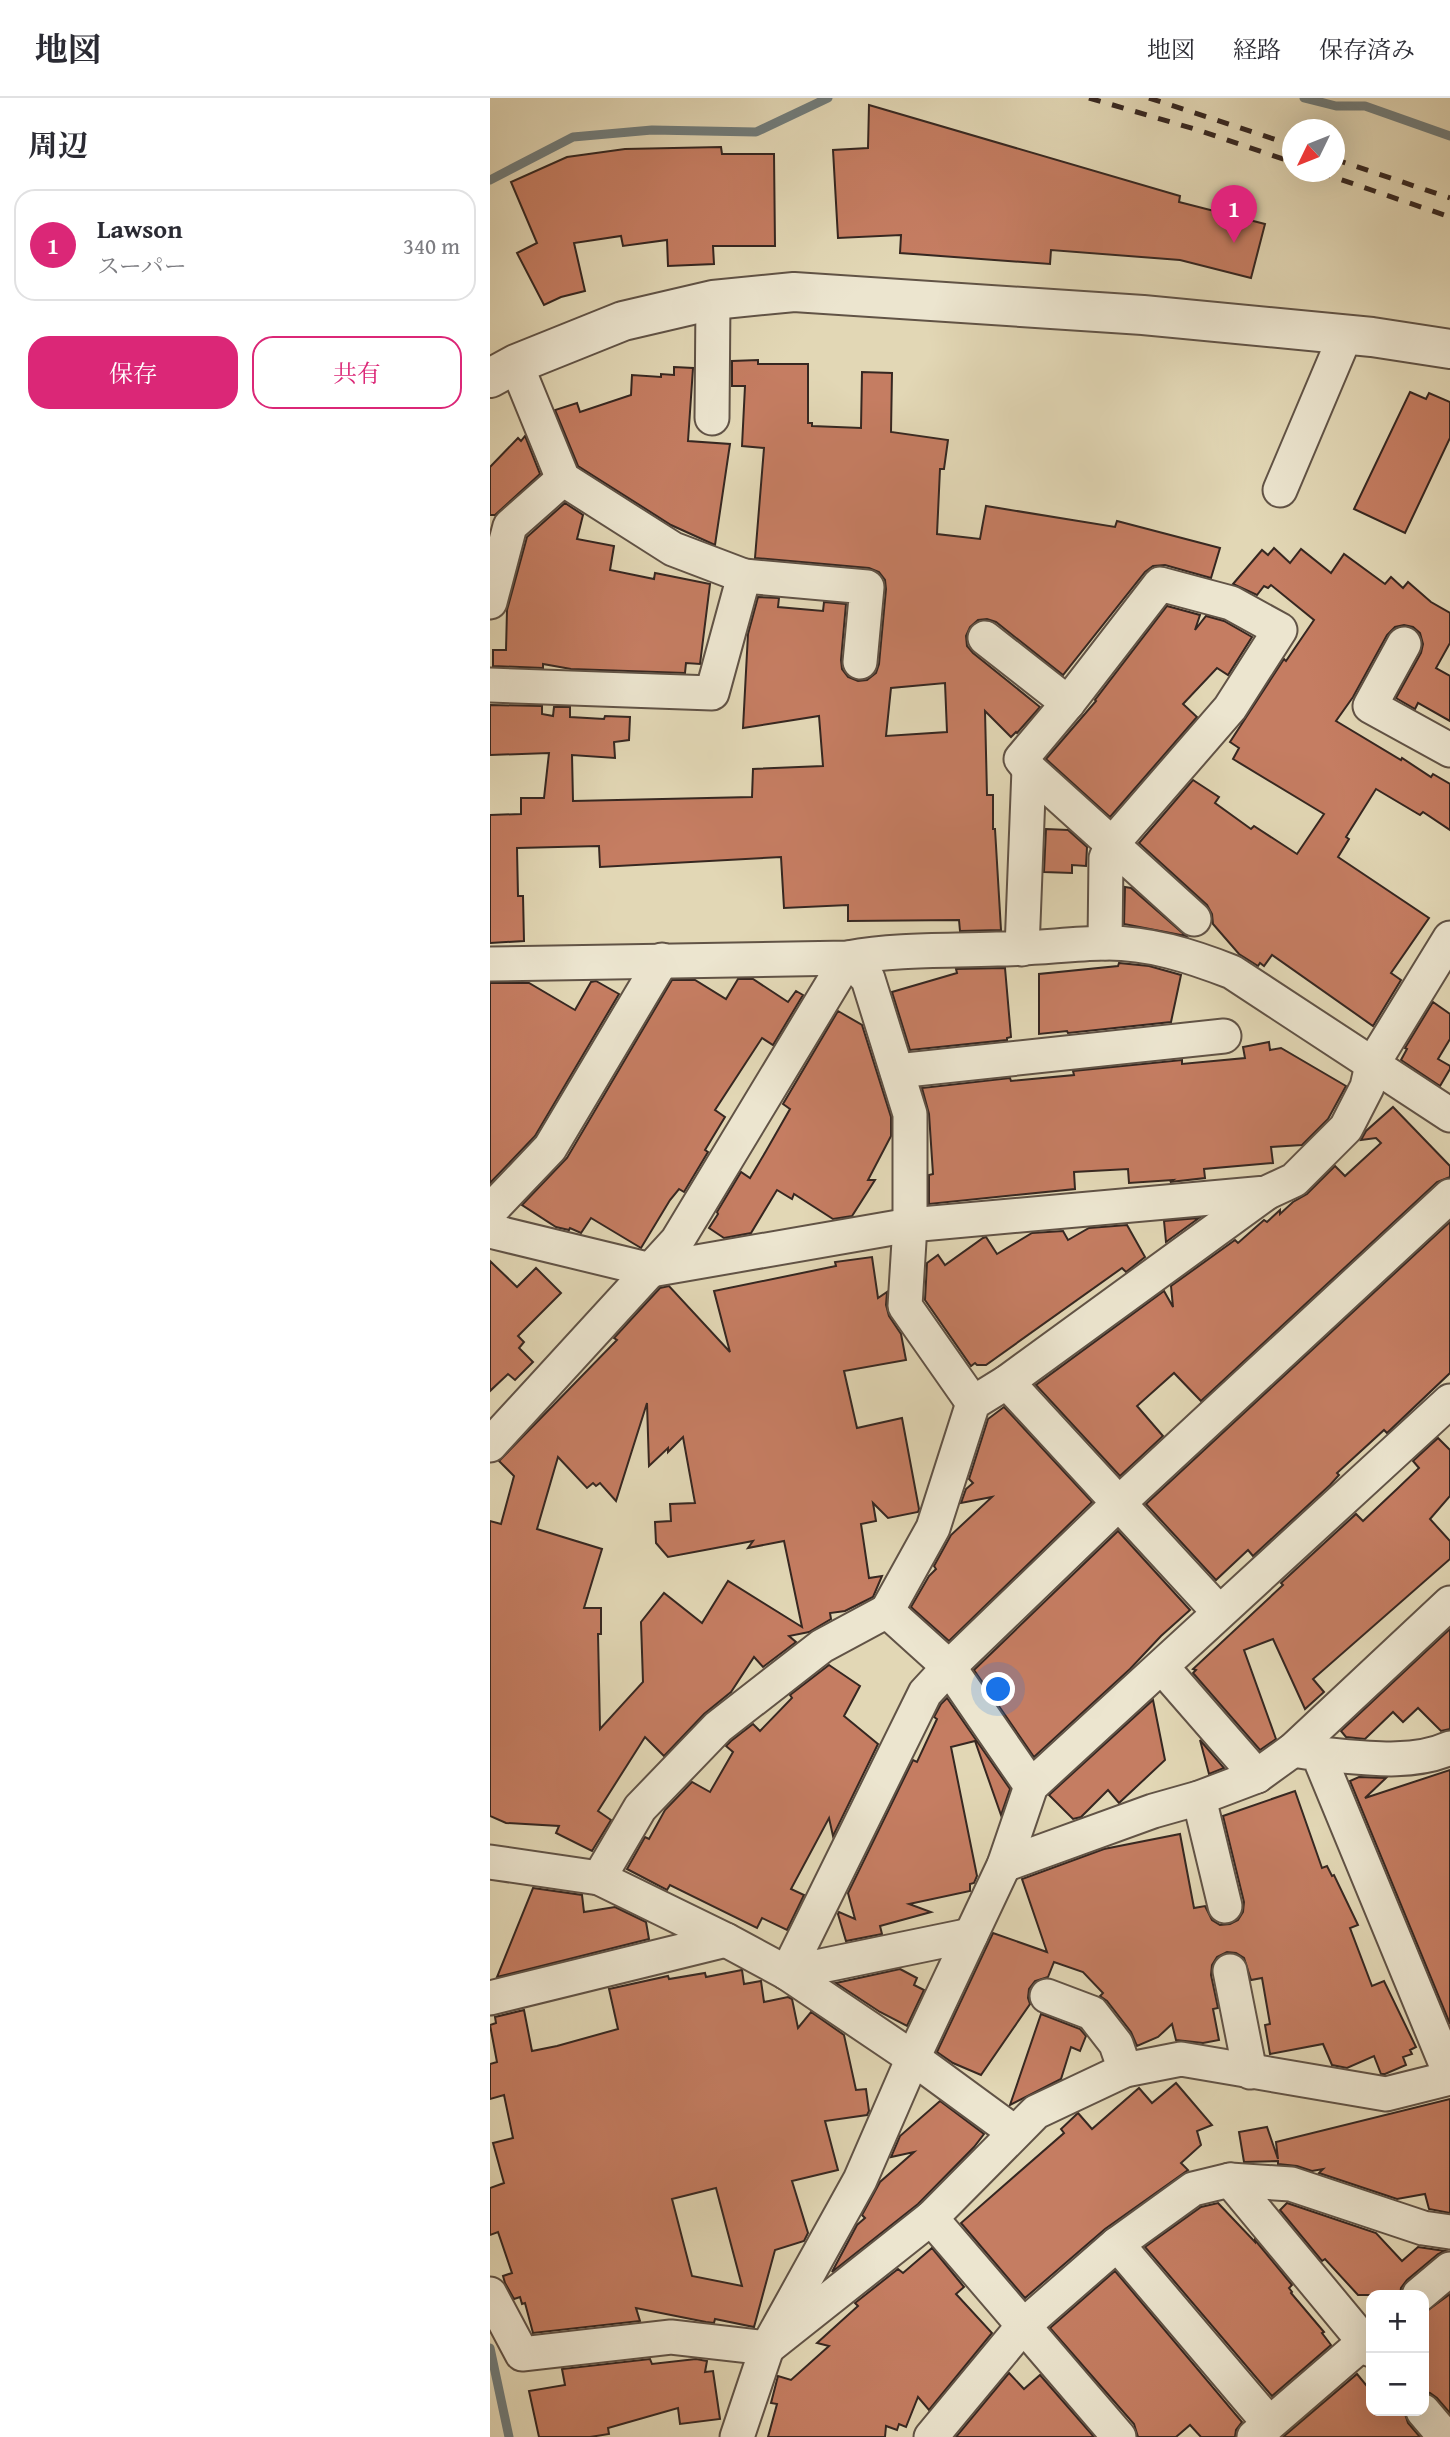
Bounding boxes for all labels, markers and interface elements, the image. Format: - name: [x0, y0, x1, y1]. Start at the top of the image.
- text: 地図: [35, 25, 101, 73]
- text: 地図: [1147, 32, 1195, 67]
- text: 経路: [1233, 32, 1281, 67]
- text: 保存済み: [1319, 32, 1415, 67]
- north arrow: [1282, 119, 1345, 182]
- text: 周辺: [28, 123, 88, 167]
- pin: 1: [1211, 185, 1257, 243]
- text: Lawson: [97, 209, 183, 248]
- text: 1: [47, 229, 59, 262]
- text: 340 m: [403, 229, 460, 262]
- text: スーパー: [97, 249, 187, 282]
- button: 保存: [28, 336, 238, 409]
- button: 共有: [252, 336, 462, 409]
- your location: [981, 1672, 1015, 1706]
- map controls: [1366, 2290, 1429, 2416]
- button: +: [1366, 2290, 1429, 2353]
- button: −: [1366, 2353, 1429, 2416]

